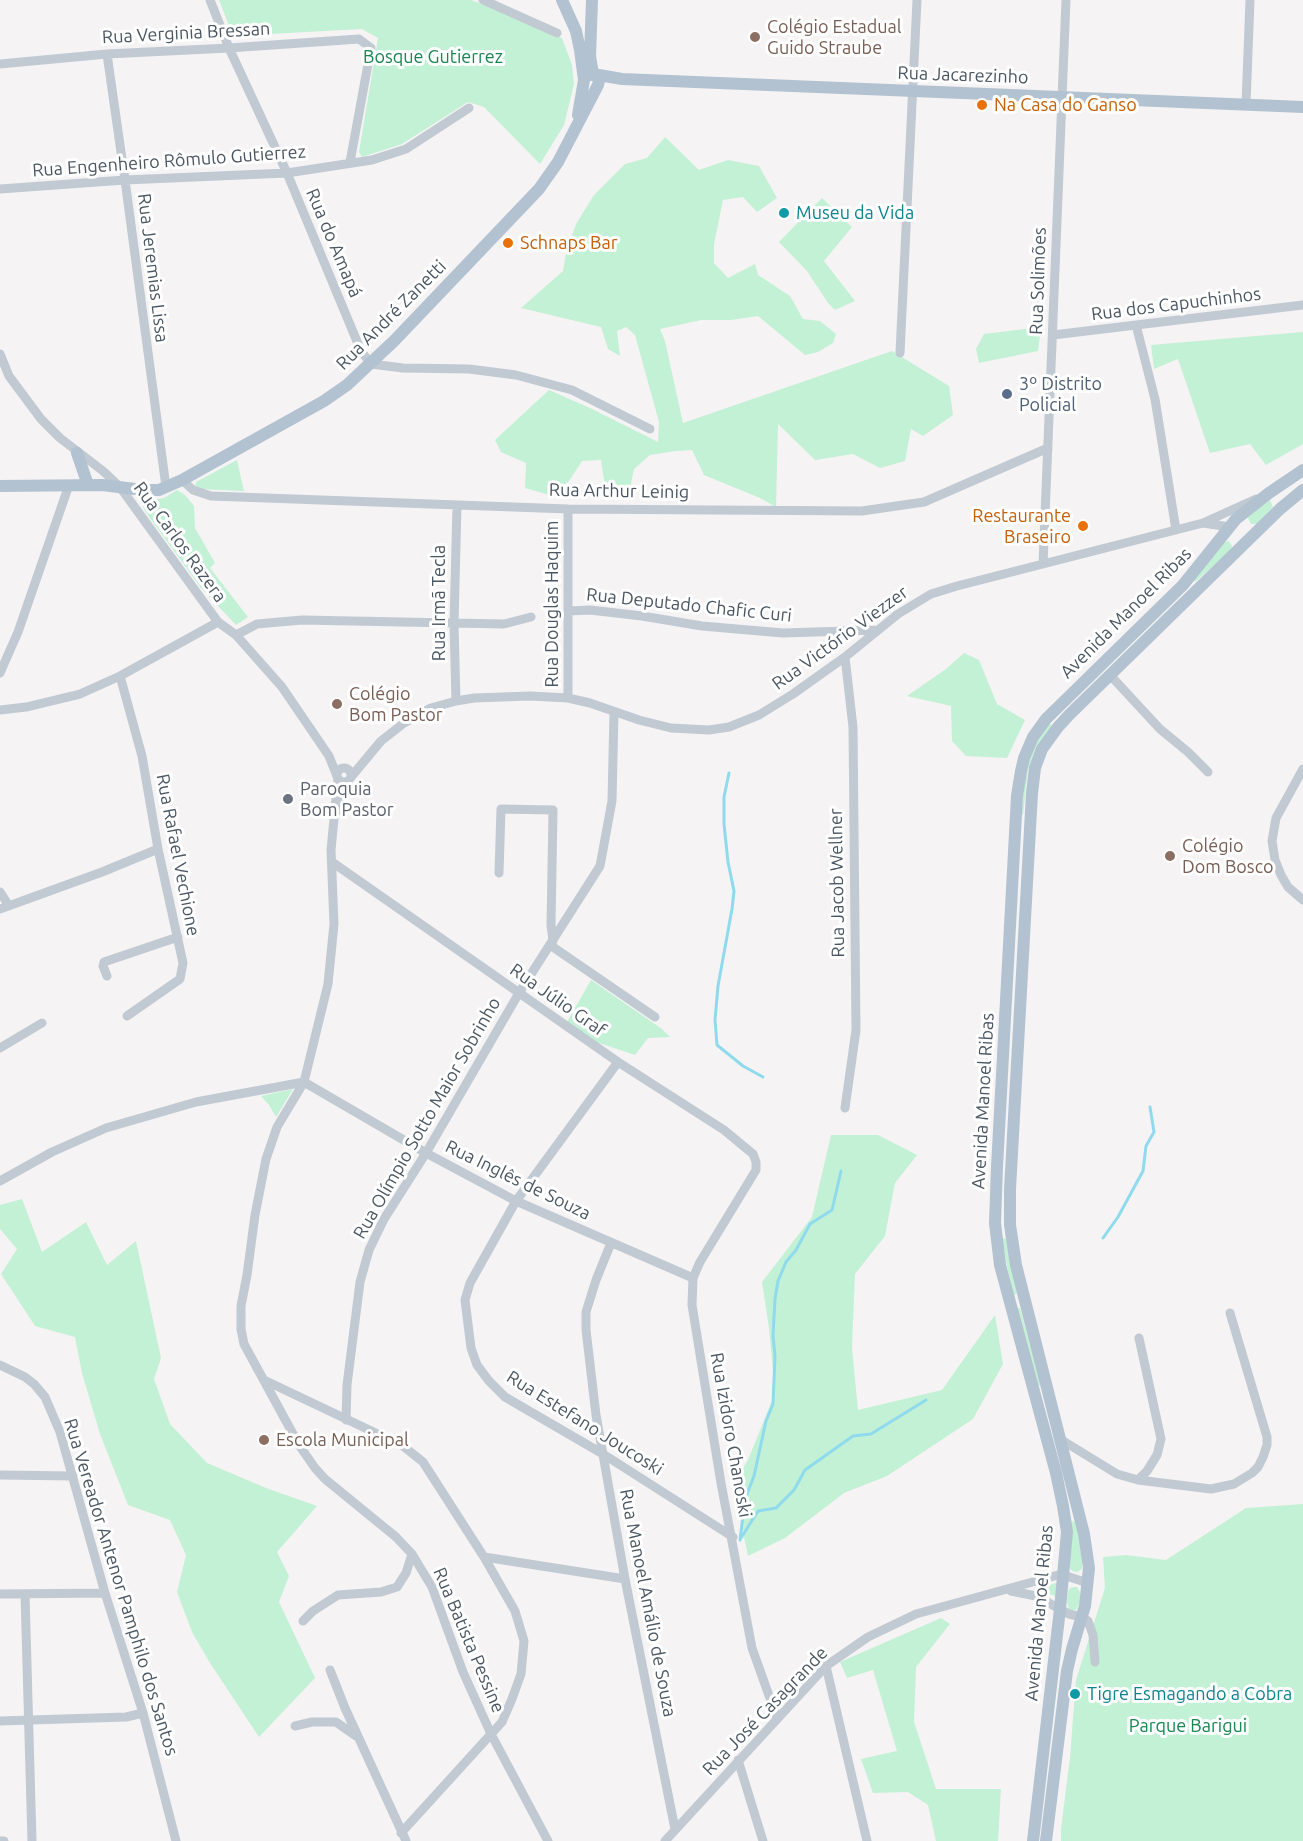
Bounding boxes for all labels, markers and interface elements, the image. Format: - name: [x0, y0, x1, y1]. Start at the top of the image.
- place label: Colégio Estadual Guido Straube: [767, 16, 902, 58]
- street label: Rua Verginia Bressan: [101, 18, 271, 48]
- marker: Colégio Estadual Guido Straube: [748, 30, 762, 44]
- park label: Bosque Gutierrez: [363, 46, 503, 68]
- street label: Rua Jacarezinho: [897, 62, 1029, 88]
- place label: Na Casa do Ganso: [994, 94, 1137, 116]
- marker: Na Casa do Ganso: [975, 98, 989, 112]
- street label: Rua Engenheiro Rômulo Gutierrez: [31, 141, 307, 181]
- street label: Rua do Amapá: [301, 185, 367, 301]
- street label: Rua Jeremias Lissa: [133, 192, 173, 344]
- place label: Museu da Vida: [796, 202, 914, 224]
- marker: Museu da Vida: [777, 206, 791, 220]
- street label: Rua Solimões: [1025, 227, 1051, 335]
- place label: Schnaps Bar: [520, 232, 618, 254]
- marker: Schnaps Bar: [501, 236, 515, 250]
- street label: Rua André Zanetti: [332, 256, 450, 374]
- street label: Rua dos Capuchinhos: [1090, 283, 1262, 325]
- place label: 3º Distrito Policial: [1019, 373, 1102, 416]
- marker: 3º Distrito Policial: [1000, 387, 1014, 401]
- street label: Rua Carlos Razera: [129, 478, 231, 606]
- street label: Rua Arthur Leinig: [549, 479, 689, 503]
- place label: Restaurante Braseiro: [972, 505, 1071, 548]
- marker: Restaurante Braseiro: [1076, 519, 1090, 533]
- street label: Rua Douglas Haquim: [541, 520, 563, 688]
- street label: Avenida Manoel Ribas: [1056, 543, 1196, 683]
- street label: Rua Irmã Tecla: [428, 545, 450, 661]
- street label: Rua Victório Viezzer: [768, 582, 912, 694]
- street label: Rua Deputado Chafic Curi: [585, 583, 793, 627]
- place label: Colégio Bom Pastor: [349, 683, 443, 726]
- marker: Colégio Bom Pastor: [330, 697, 344, 711]
- street label: Rua Rafael Vechione: [152, 772, 204, 938]
- place label: Paroquia Bom Pastor: [300, 778, 394, 820]
- marker: Paroquia Bom Pastor: [281, 792, 295, 806]
- street label: Rua Jacob Wellner: [825, 808, 849, 958]
- place label: Colégio Dom Bosco: [1182, 835, 1274, 878]
- marker: Colégio Dom Bosco: [1163, 849, 1177, 863]
- street label: Rua Júlio Graf: [506, 959, 610, 1041]
- street label: Rua Olímpio Sotto Maior Sobrinho: [349, 993, 505, 1243]
- street label: Avenida Manoel Ribas: [968, 1012, 998, 1190]
- street label: Rua Inglês de Souza: [442, 1135, 594, 1225]
- street label: Rua Izidoro Chanoski: [706, 1351, 756, 1519]
- street label: Rua Estefano Joucoski: [503, 1366, 667, 1480]
- street label: Rua Vereador Antenor Pamphilo dos Santos: [59, 1416, 183, 1758]
- place label: Escola Municipal: [276, 1429, 409, 1451]
- marker: Escola Municipal: [257, 1433, 271, 1447]
- street label: Rua Manoel Amálio de Souza: [615, 1487, 681, 1719]
- street label: Avenida Manoel Ribas: [1021, 1524, 1057, 1702]
- street label: Rua Batista Pessine: [429, 1564, 509, 1716]
- street label: Rua José Casagrande: [698, 1642, 832, 1780]
- place label: Tigre Esmagando a Cobra: [1087, 1683, 1292, 1705]
- marker: Tigre Esmagando a Cobra: [1068, 1687, 1082, 1701]
- park label: Parque Barigui: [1129, 1715, 1247, 1737]

